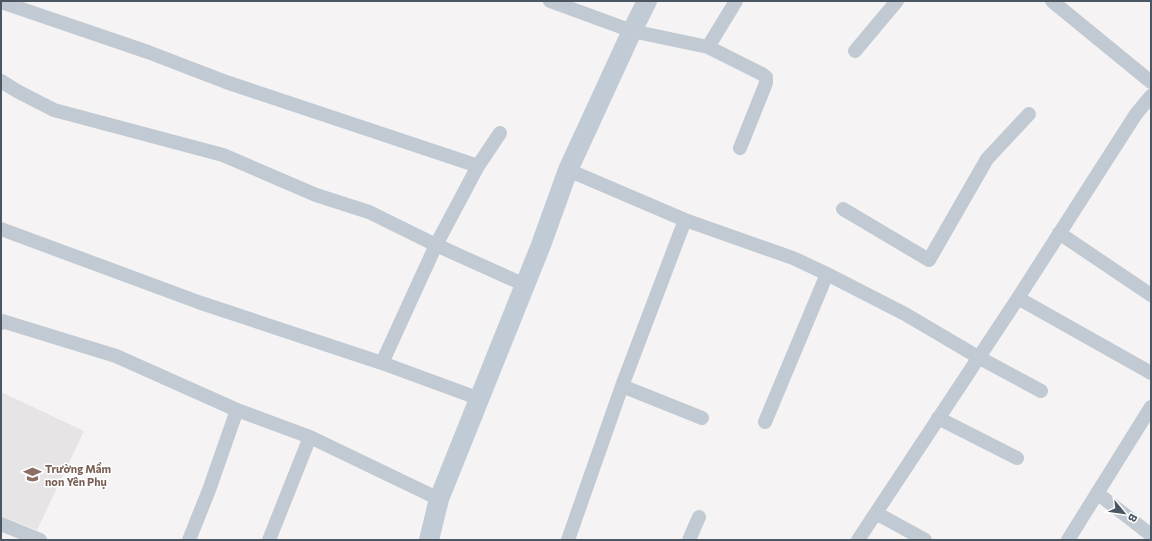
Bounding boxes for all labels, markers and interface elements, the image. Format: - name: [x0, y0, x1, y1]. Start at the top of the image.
- place label: Trường Mầm non Yên Phụ: [45, 462, 112, 489]
- school or university icon: Trường Mầm non Yên Phụ: [22, 464, 42, 484]
- north arrow: [1104, 493, 1144, 533]
- text: B: [1126, 512, 1141, 524]

